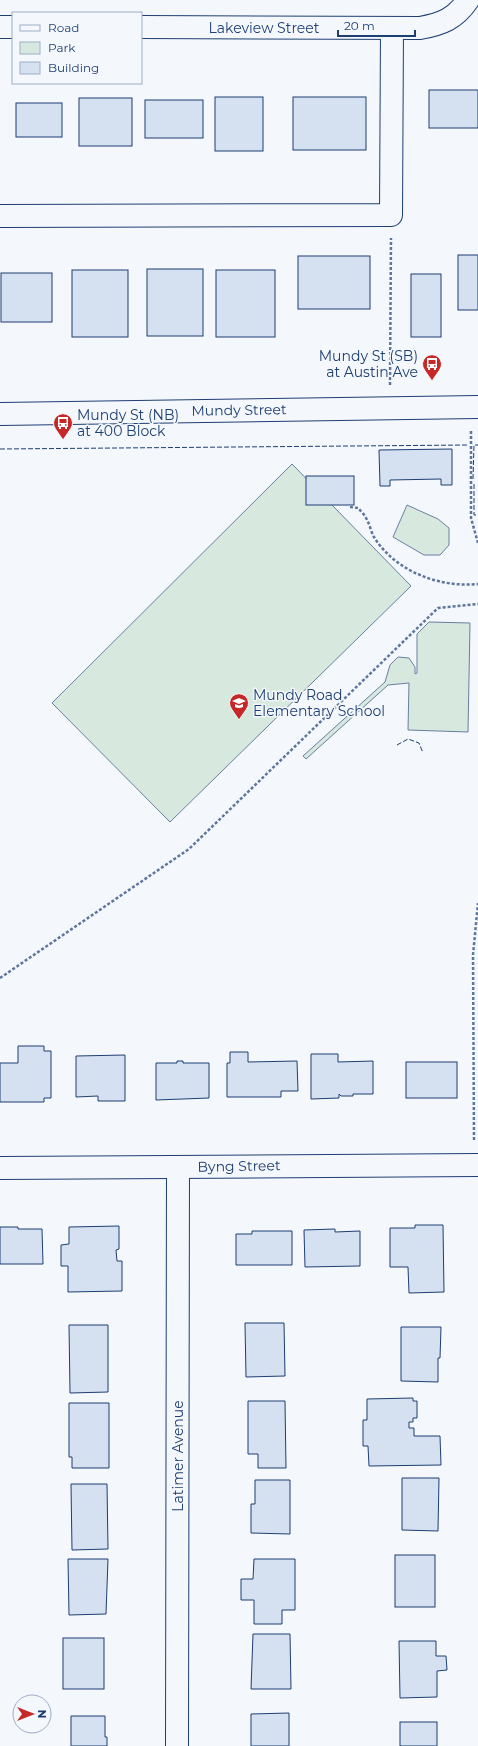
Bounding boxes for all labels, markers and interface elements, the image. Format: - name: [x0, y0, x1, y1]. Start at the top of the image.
- legend: [12, 12, 142, 84]
- scale bar: [338, 12, 415, 38]
- text: 20 m: [344, 18, 375, 33]
- street label: Lakeview Street: [209, 19, 320, 37]
- text: Road: [48, 20, 79, 35]
- text: Park: [48, 40, 76, 55]
- text: Building: [48, 60, 99, 75]
- place label: Mundy St (SB) at Austin Ave: [319, 347, 418, 381]
- bus stop icon: Mundy St (SB) at Austin Ave: [421, 353, 443, 381]
- street label: Mundy Street: [191, 400, 287, 420]
- place label: Mundy St (NB) at 400 Block: [77, 406, 179, 440]
- bus stop icon: Mundy St (NB) at 400 Block: [52, 412, 74, 440]
- place label: Mundy Road Elementary School: [253, 686, 385, 720]
- school or university icon: Mundy Road Elementary School: [228, 692, 250, 720]
- street label: Byng Street: [197, 1156, 281, 1176]
- street label: Latimer Avenue: [169, 1400, 187, 1512]
- north arrow: [12, 1694, 52, 1734]
- text: N: [35, 1710, 49, 1718]

